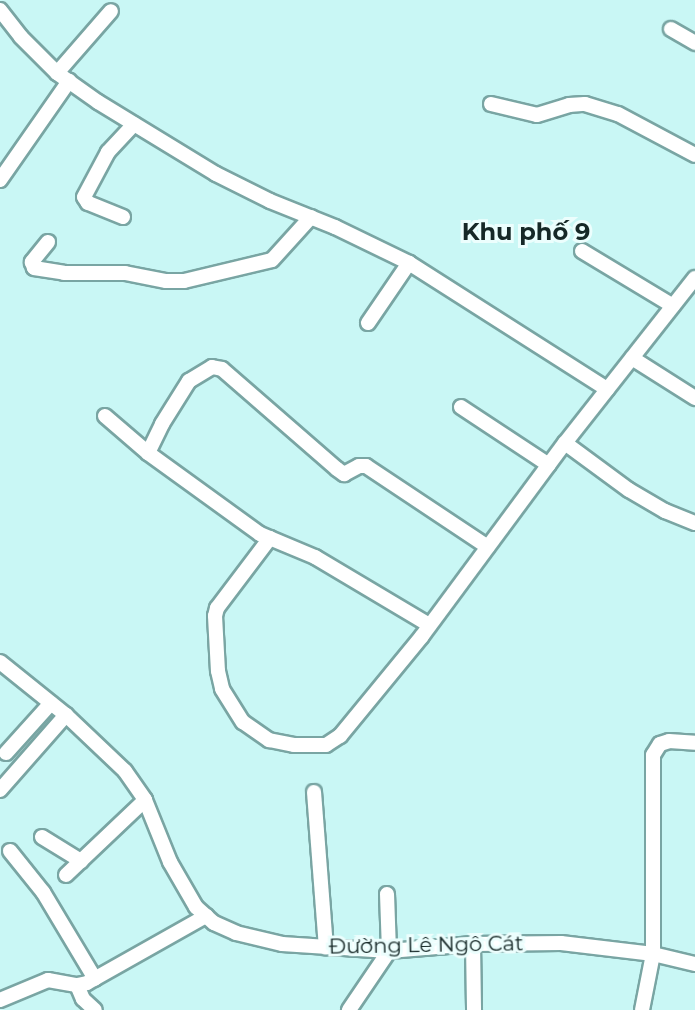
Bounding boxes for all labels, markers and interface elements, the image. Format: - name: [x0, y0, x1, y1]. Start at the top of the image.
- district label: Khu phố 9: [462, 218, 590, 246]
- street label: Đường Lê Ngô Cát: [328, 931, 524, 959]

